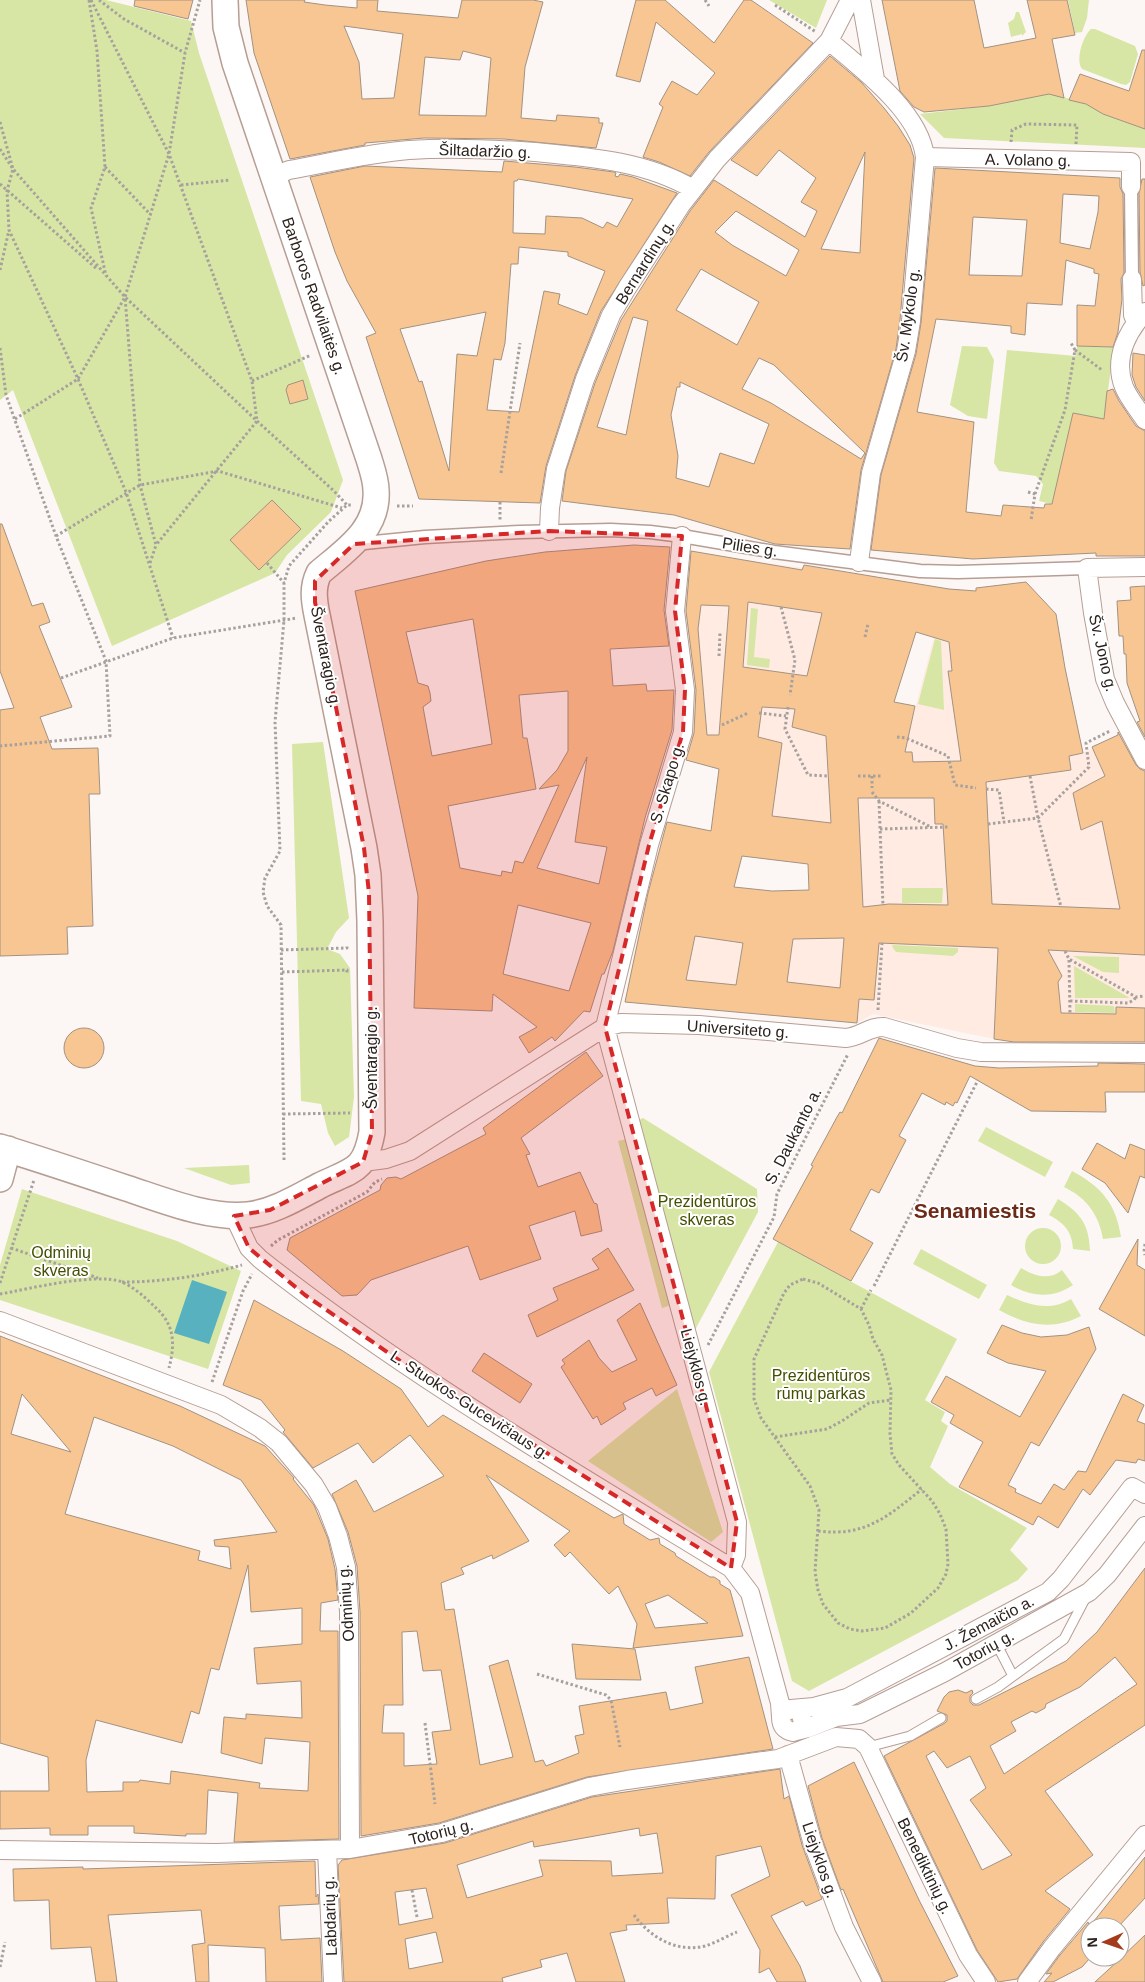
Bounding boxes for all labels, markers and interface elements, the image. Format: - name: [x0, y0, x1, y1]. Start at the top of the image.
- street label: Šiltadaržio g.: [438, 140, 532, 161]
- street label: A. Volano g.: [985, 151, 1071, 169]
- street label: Barboros Radvilaitės g.: [279, 215, 349, 377]
- street label: Bernardinų g.: [612, 217, 678, 307]
- street label: Šv. Mykolo g.: [892, 267, 923, 363]
- street label: Pilies g.: [721, 534, 779, 560]
- street label: Šventaragio g.: [308, 605, 345, 709]
- street label: Šv. Jono g.: [1086, 612, 1121, 693]
- street label: S. Skapo g.: [647, 741, 687, 825]
- street label: Šventaragio g.: [362, 1006, 380, 1110]
- street label: Universiteto g.: [686, 1017, 790, 1041]
- street label: S. Daukanto a.: [761, 1085, 825, 1187]
- park label: Prezidentūros skveras: [658, 1193, 756, 1228]
- district label: Senamiestis: [914, 1199, 1036, 1222]
- park label: Odminių skveras: [31, 1244, 91, 1279]
- street label: Liejyklos g.: [678, 1327, 714, 1407]
- street label: L. Stuokos-Gucevičiaus g.: [387, 1347, 553, 1463]
- park label: Prezidentūros rūmų parkas: [772, 1367, 870, 1402]
- street label: Odminių g.: [335, 1564, 357, 1642]
- street label: J. Žemaičio a.: [941, 1591, 1037, 1654]
- street label: Totorių g.: [951, 1627, 1017, 1673]
- street label: Benediktinių g.: [894, 1815, 956, 1917]
- street label: Totorių g.: [407, 1816, 475, 1848]
- street label: Liejyklos g.: [799, 1820, 841, 1900]
- street label: Labdarių g.: [320, 1876, 340, 1956]
- north arrow: [1080, 1917, 1130, 1967]
- text: N: [1084, 1937, 1100, 1948]

